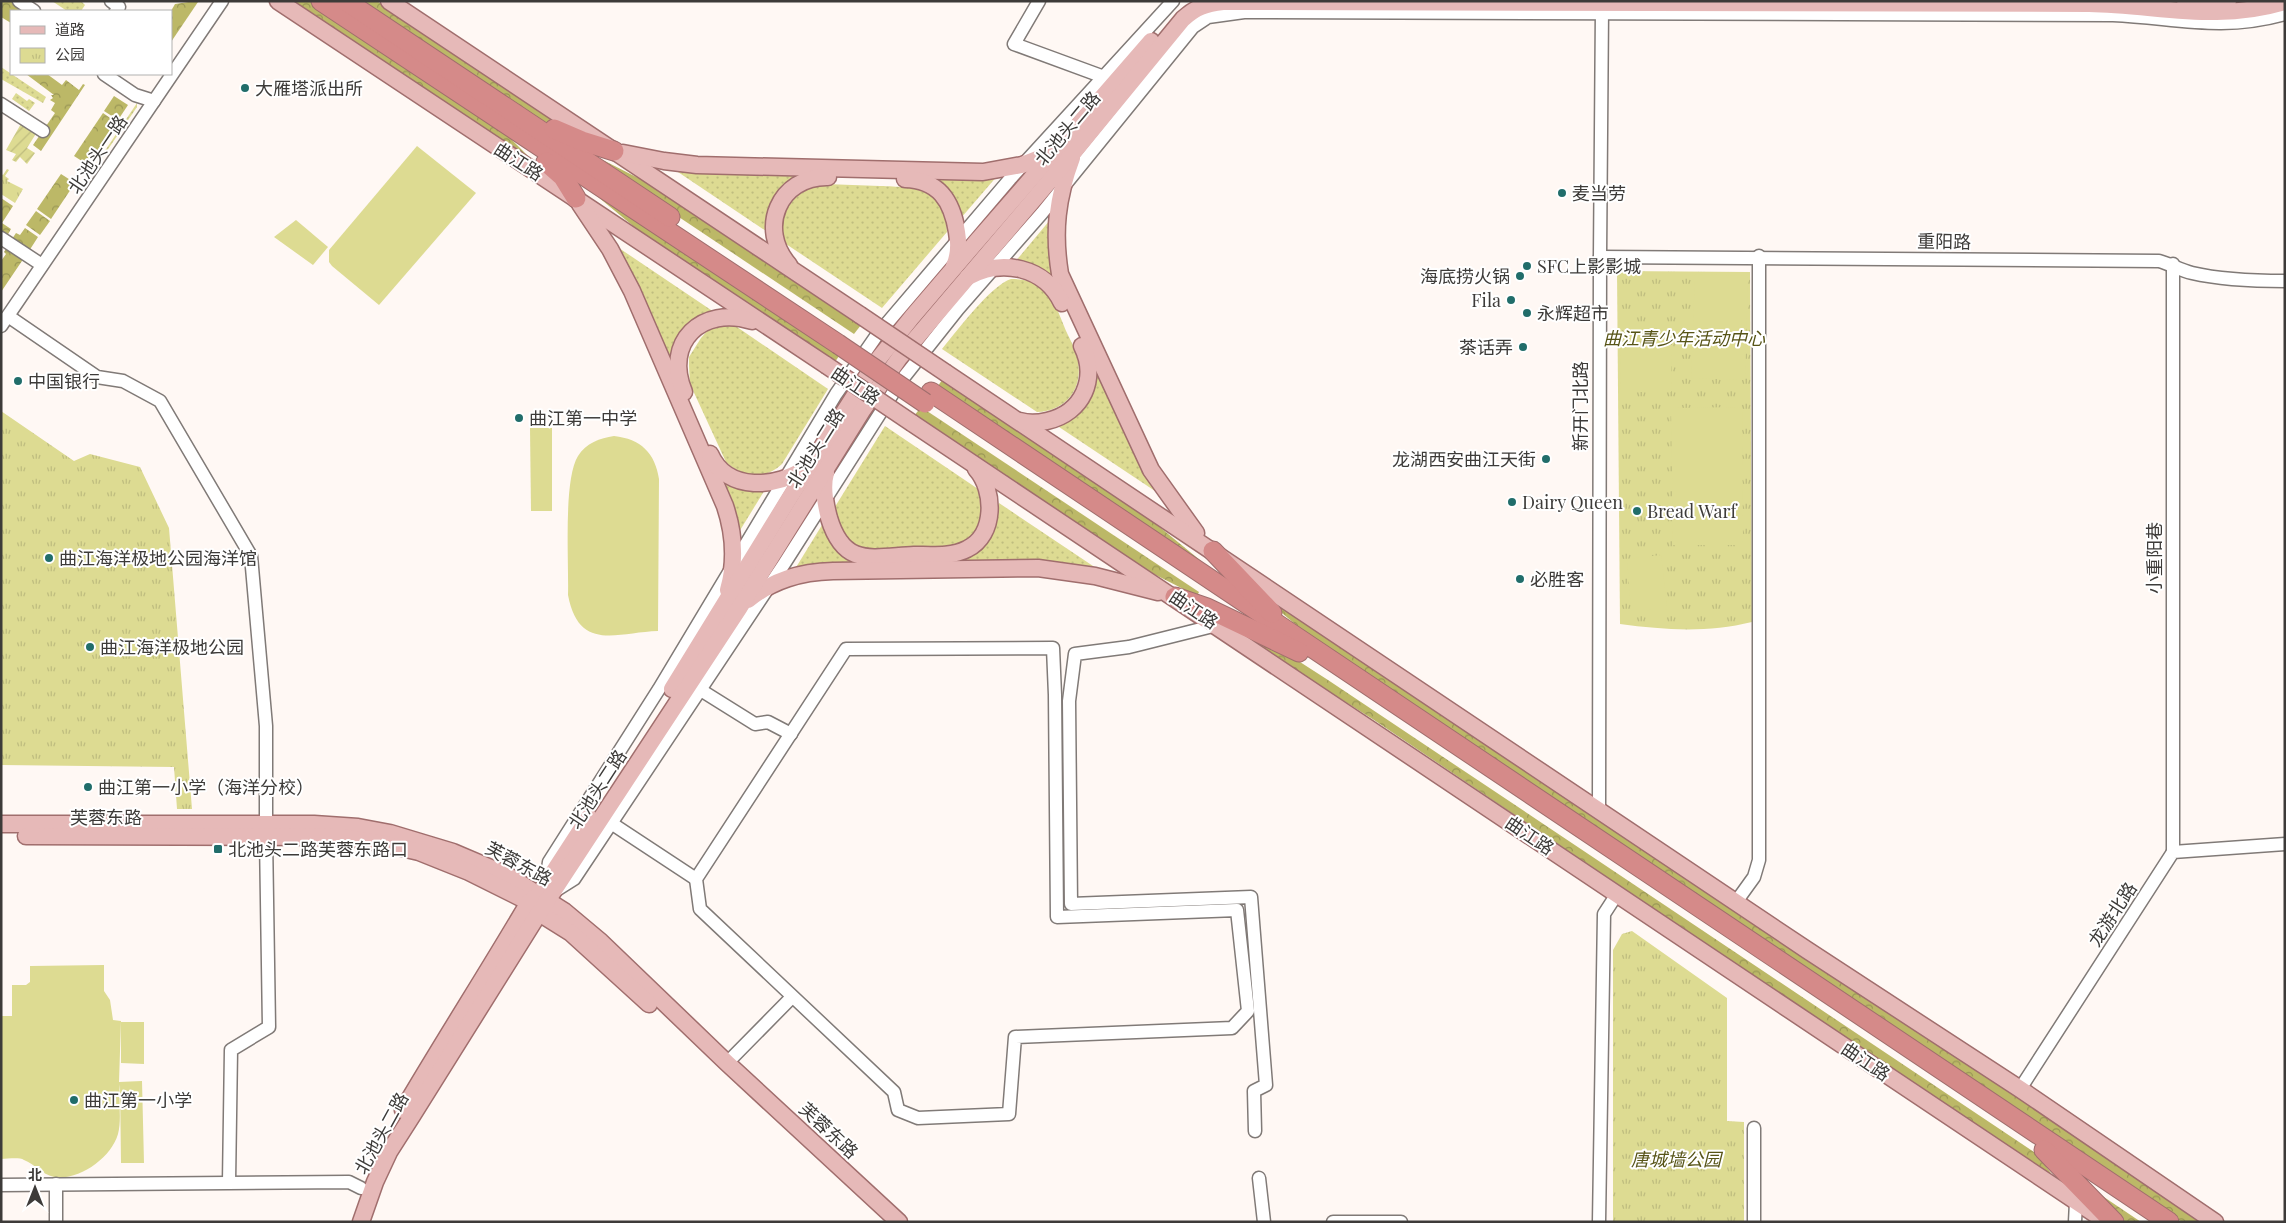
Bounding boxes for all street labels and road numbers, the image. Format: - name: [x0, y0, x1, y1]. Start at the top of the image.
- street label: 北池头二路: [1029, 86, 1105, 170]
- street label: 北池头一路: [62, 110, 132, 198]
- street label: 曲江路: [490, 136, 548, 186]
- street label: 重阳路: [1917, 229, 1971, 253]
- street label: 曲江路: [827, 360, 885, 410]
- street label: 新开门北路: [1568, 361, 1592, 451]
- street label: 北池头二路: [781, 403, 849, 493]
- street label: 小重阳巷: [2142, 522, 2166, 594]
- street label: 曲江路: [1165, 584, 1223, 634]
- street label: 北池头二路: [562, 745, 632, 833]
- street label: 芙蓉东路: [70, 805, 142, 829]
- street label: 曲江路: [1501, 810, 1559, 860]
- street label: 芙蓉东路: [482, 836, 556, 890]
- street label: 龙游北路: [2082, 877, 2142, 951]
- street label: 曲江路: [1837, 1036, 1895, 1086]
- street label: 北池头二路: [349, 1088, 413, 1178]
- street label: 芙蓉东路: [794, 1097, 864, 1163]

